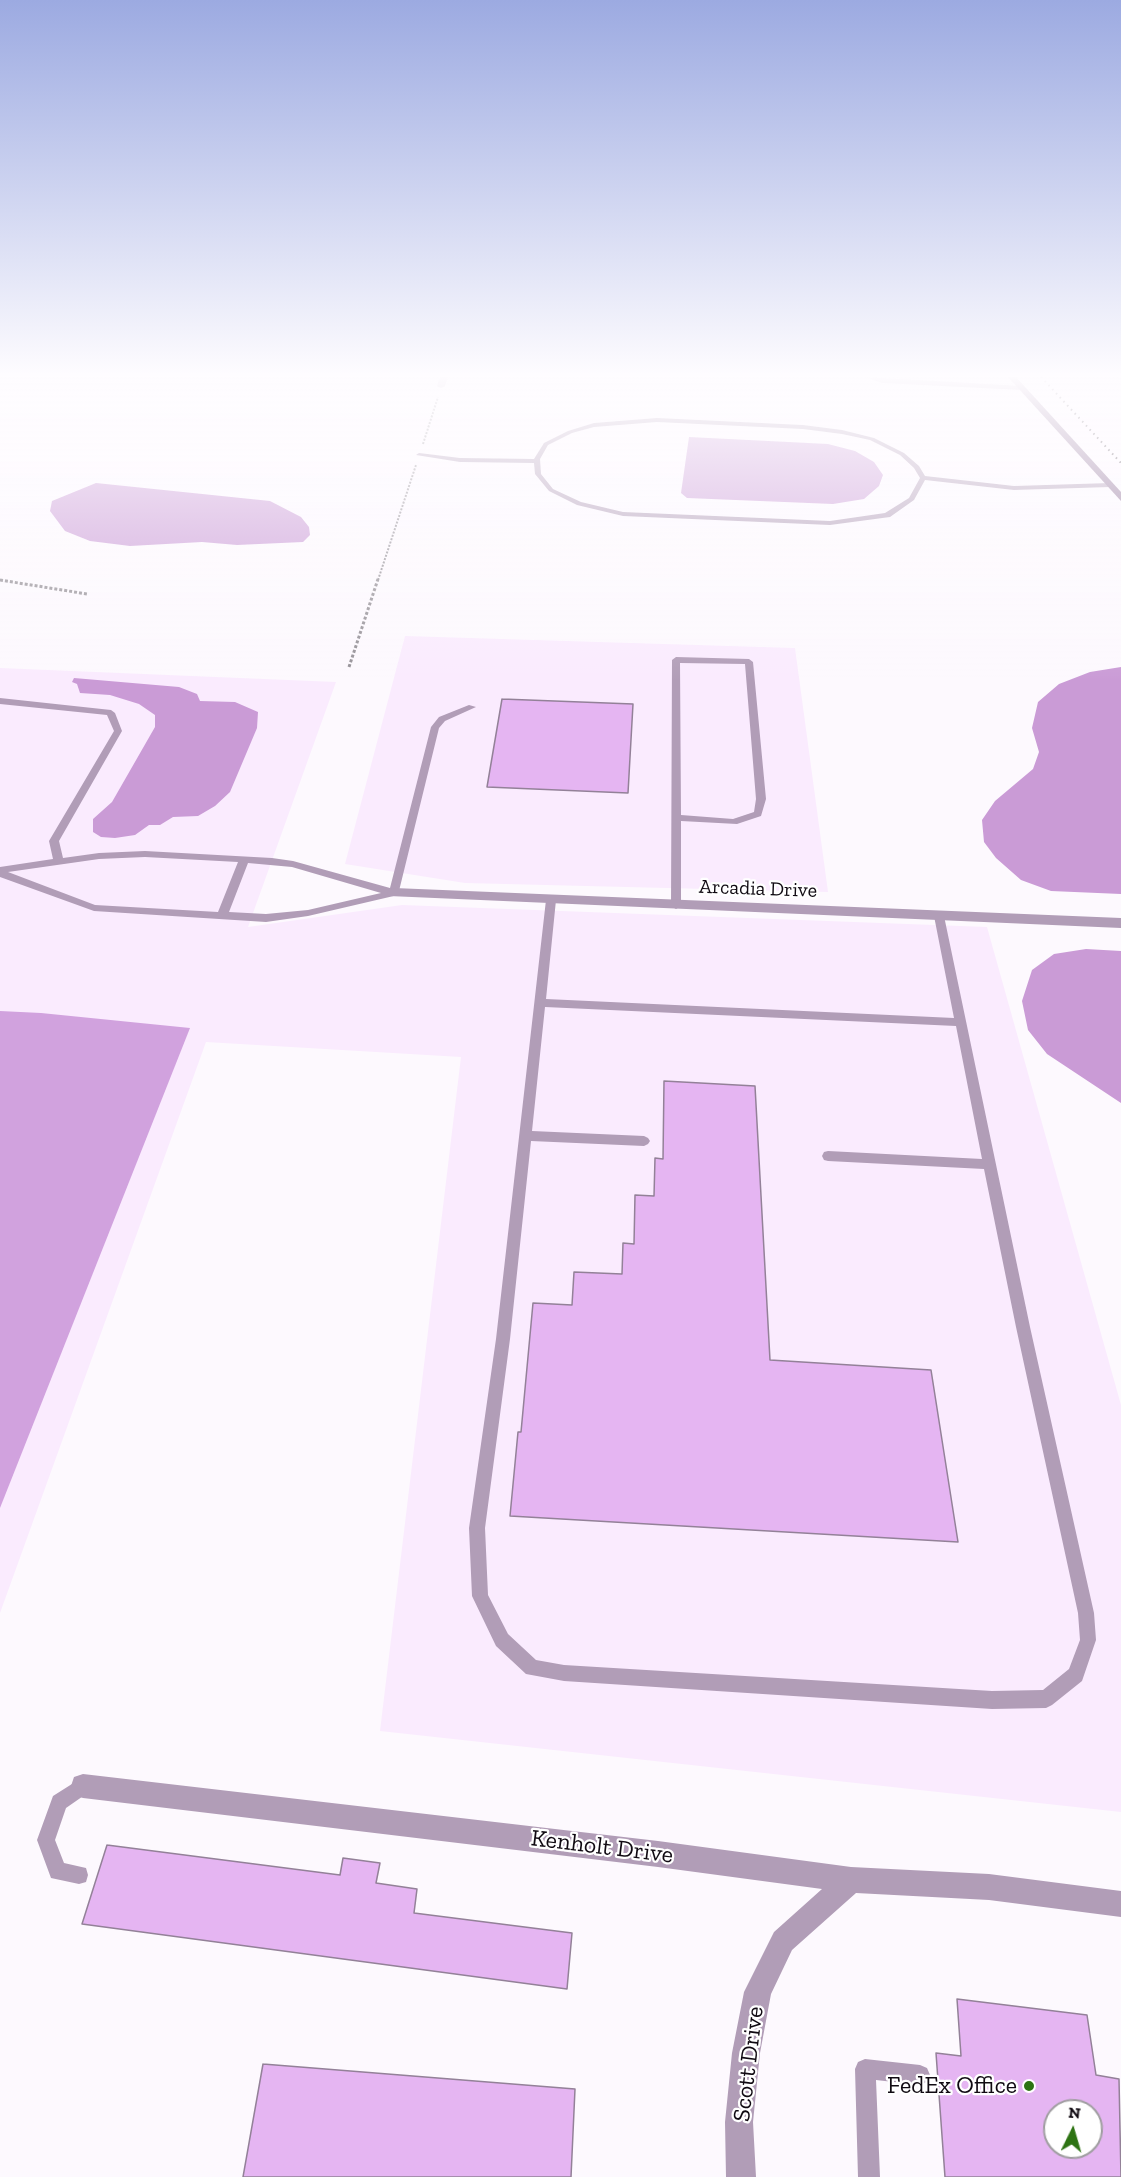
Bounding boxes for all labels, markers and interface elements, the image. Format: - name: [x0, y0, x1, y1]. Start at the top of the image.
- street label: Arcadia Drive: [699, 875, 817, 903]
- street label: Kenholt Drive: [529, 1824, 675, 1870]
- street label: Scott Drive: [728, 2005, 770, 2123]
- place label: FedEx Office: [887, 2072, 1017, 2100]
- marker: FedEx Office: [1022, 2079, 1036, 2093]
- north arrow: [1043, 2099, 1103, 2159]
- text: N: [1068, 2103, 1081, 2123]

